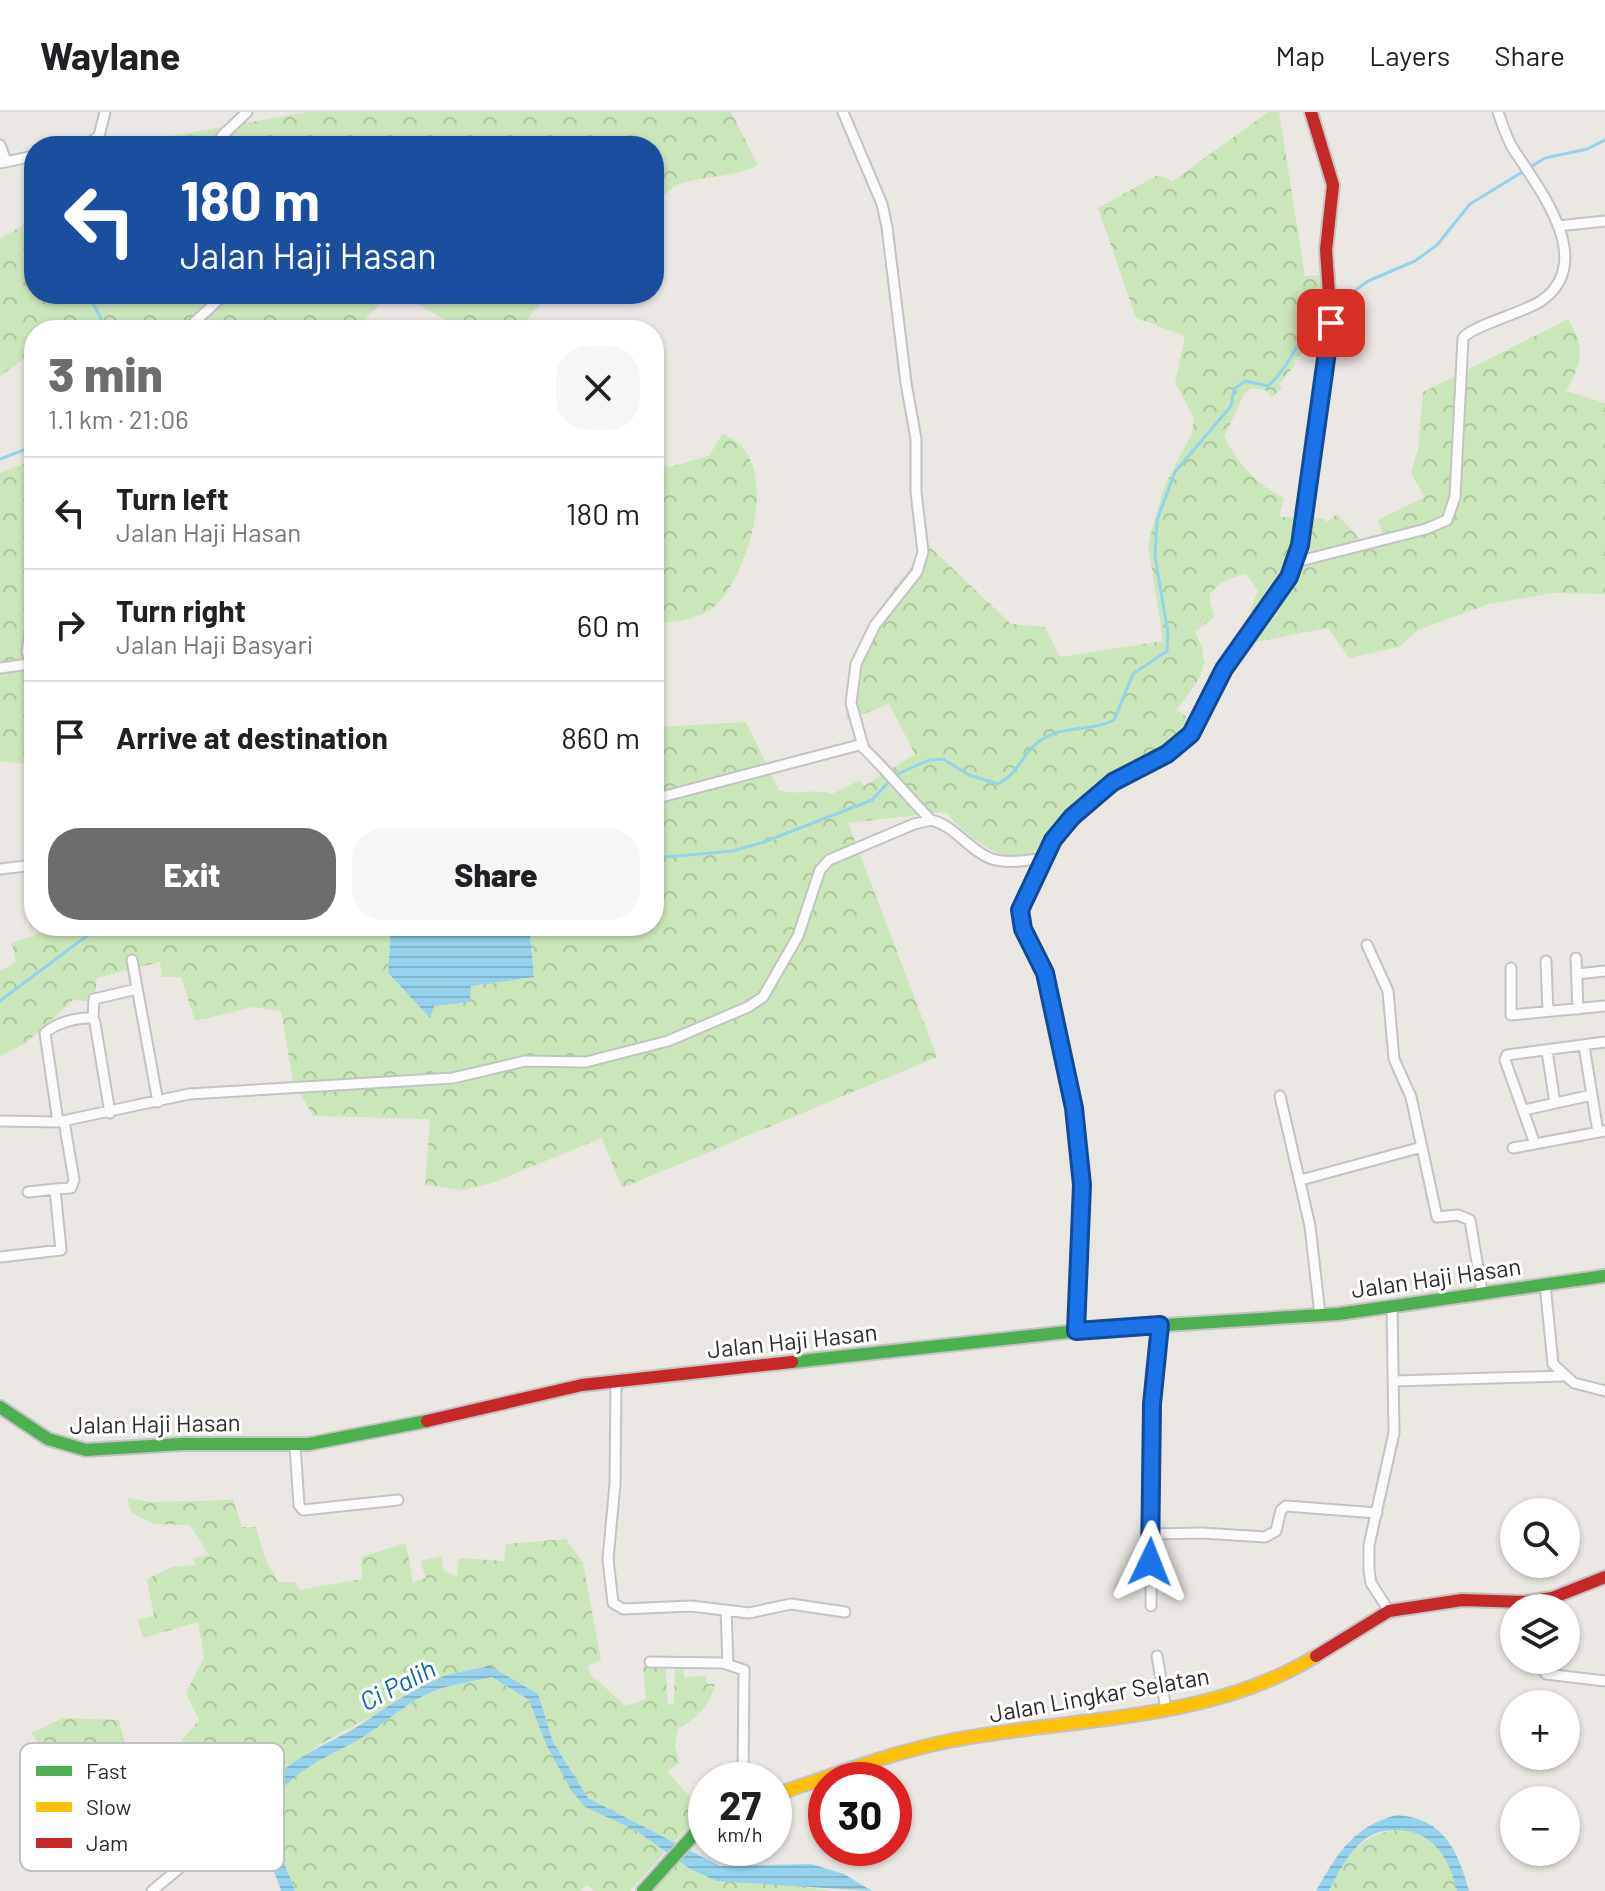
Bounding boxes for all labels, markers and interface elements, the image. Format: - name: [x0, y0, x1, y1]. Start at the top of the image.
- text: Waylane: [40, 32, 181, 78]
- text: Map: [1275, 38, 1325, 72]
- text: Layers: [1369, 38, 1450, 72]
- text: Share: [1494, 38, 1565, 72]
- text: 180 m: [180, 165, 320, 232]
- icon: left: [48, 168, 152, 272]
- text: Jalan Haji Hasan: [180, 233, 437, 276]
- pin: [1297, 289, 1365, 357]
- icon: arrive: [1309, 301, 1353, 345]
- text: 3 min: [48, 344, 163, 402]
- button: close: [556, 346, 640, 430]
- text: 1.1 km · 21:06: [48, 403, 189, 434]
- text: Turn left: [116, 480, 229, 516]
- icon: left: [48, 491, 92, 535]
- text: 180 m: [566, 495, 640, 531]
- text: Jalan Haji Hasan: [116, 516, 301, 547]
- text: Turn right: [116, 592, 246, 628]
- icon: right: [48, 603, 92, 647]
- text: 60 m: [577, 607, 640, 643]
- text: Jalan Haji Basyari: [116, 628, 313, 659]
- icon: arrive: [48, 715, 92, 759]
- text: Arrive at destination: [116, 719, 388, 755]
- text: 860 m: [561, 719, 640, 755]
- button: Exit: [48, 828, 336, 920]
- button: Share: [352, 828, 640, 920]
- street label: Jalan Haji Hasan: [1349, 1251, 1523, 1303]
- street label: Jalan Haji Hasan: [705, 1317, 879, 1363]
- street label: Jalan Haji Hasan: [69, 1407, 241, 1439]
- map controls: [1500, 1498, 1580, 1866]
- button: search: [1500, 1498, 1580, 1578]
- position arrow: [1108, 1520, 1192, 1604]
- button: layers: [1500, 1594, 1580, 1674]
- water label: Ci Palih: [354, 1652, 440, 1716]
- street label: Jalan Lingkar Selatan: [987, 1660, 1211, 1728]
- button: +: [1500, 1690, 1580, 1770]
- legend: [20, 1743, 284, 1871]
- text: Fast: [86, 1757, 128, 1783]
- speed limit sign: 30: [808, 1762, 912, 1866]
- text: 27: [719, 1780, 761, 1828]
- button: −: [1500, 1786, 1580, 1866]
- text: Slow: [86, 1793, 131, 1819]
- text: km/h: [717, 1822, 763, 1846]
- text: Jam: [86, 1829, 128, 1855]

